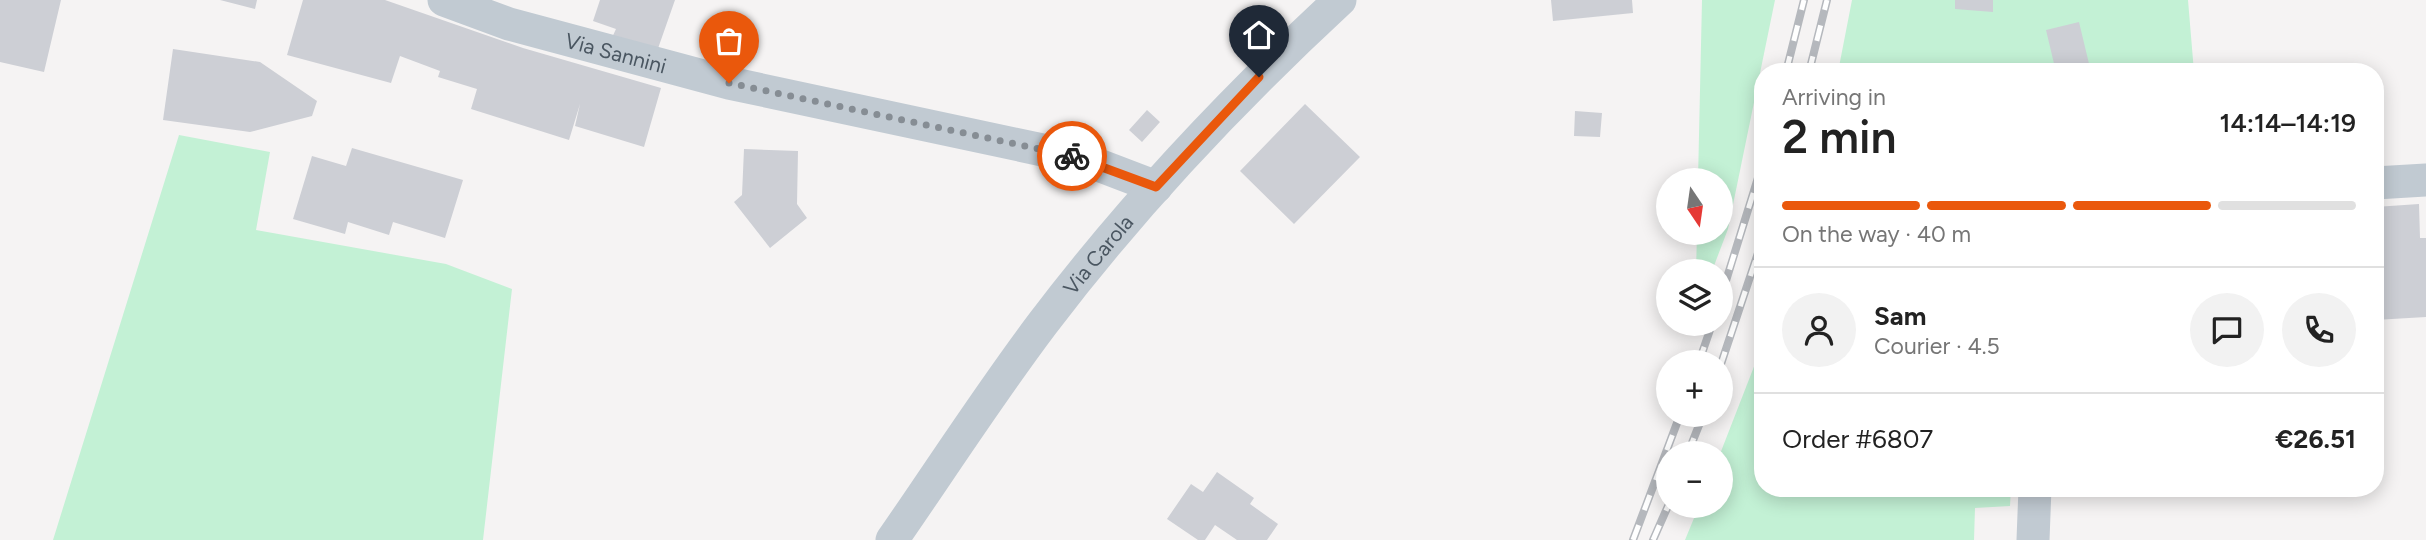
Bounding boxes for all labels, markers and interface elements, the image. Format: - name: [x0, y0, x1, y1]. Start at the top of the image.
- pin: [1229, 5, 1289, 77]
- pin: [699, 11, 759, 83]
- icon: home: [1240, 16, 1278, 54]
- icon: bag: [710, 22, 748, 60]
- street label: Via Sannini: [563, 27, 669, 78]
- text: Arriving in: [1782, 83, 1886, 111]
- text: 14:14–14:19: [2220, 107, 2356, 139]
- text: 2 min: [1782, 109, 1897, 165]
- courier: [1037, 121, 1107, 191]
- icon: bike: [1053, 137, 1091, 175]
- north arrow: [1656, 168, 1732, 245]
- map controls: [1656, 168, 1733, 518]
- street label: Via Carola: [1057, 210, 1138, 299]
- text: On the way · 40 m: [1782, 220, 1971, 248]
- button: layers: [1656, 259, 1733, 336]
- button: person: [1782, 293, 1856, 367]
- button: chat: [2190, 293, 2264, 367]
- button: phone: [2282, 293, 2356, 367]
- text: Sam: [1874, 300, 1926, 332]
- text: Courier · 4.5: [1874, 332, 2000, 360]
- button: +: [1656, 350, 1733, 427]
- text: Order #6807: [1782, 423, 1933, 455]
- text: €26.51: [2275, 423, 2356, 455]
- button: −: [1656, 441, 1733, 518]

